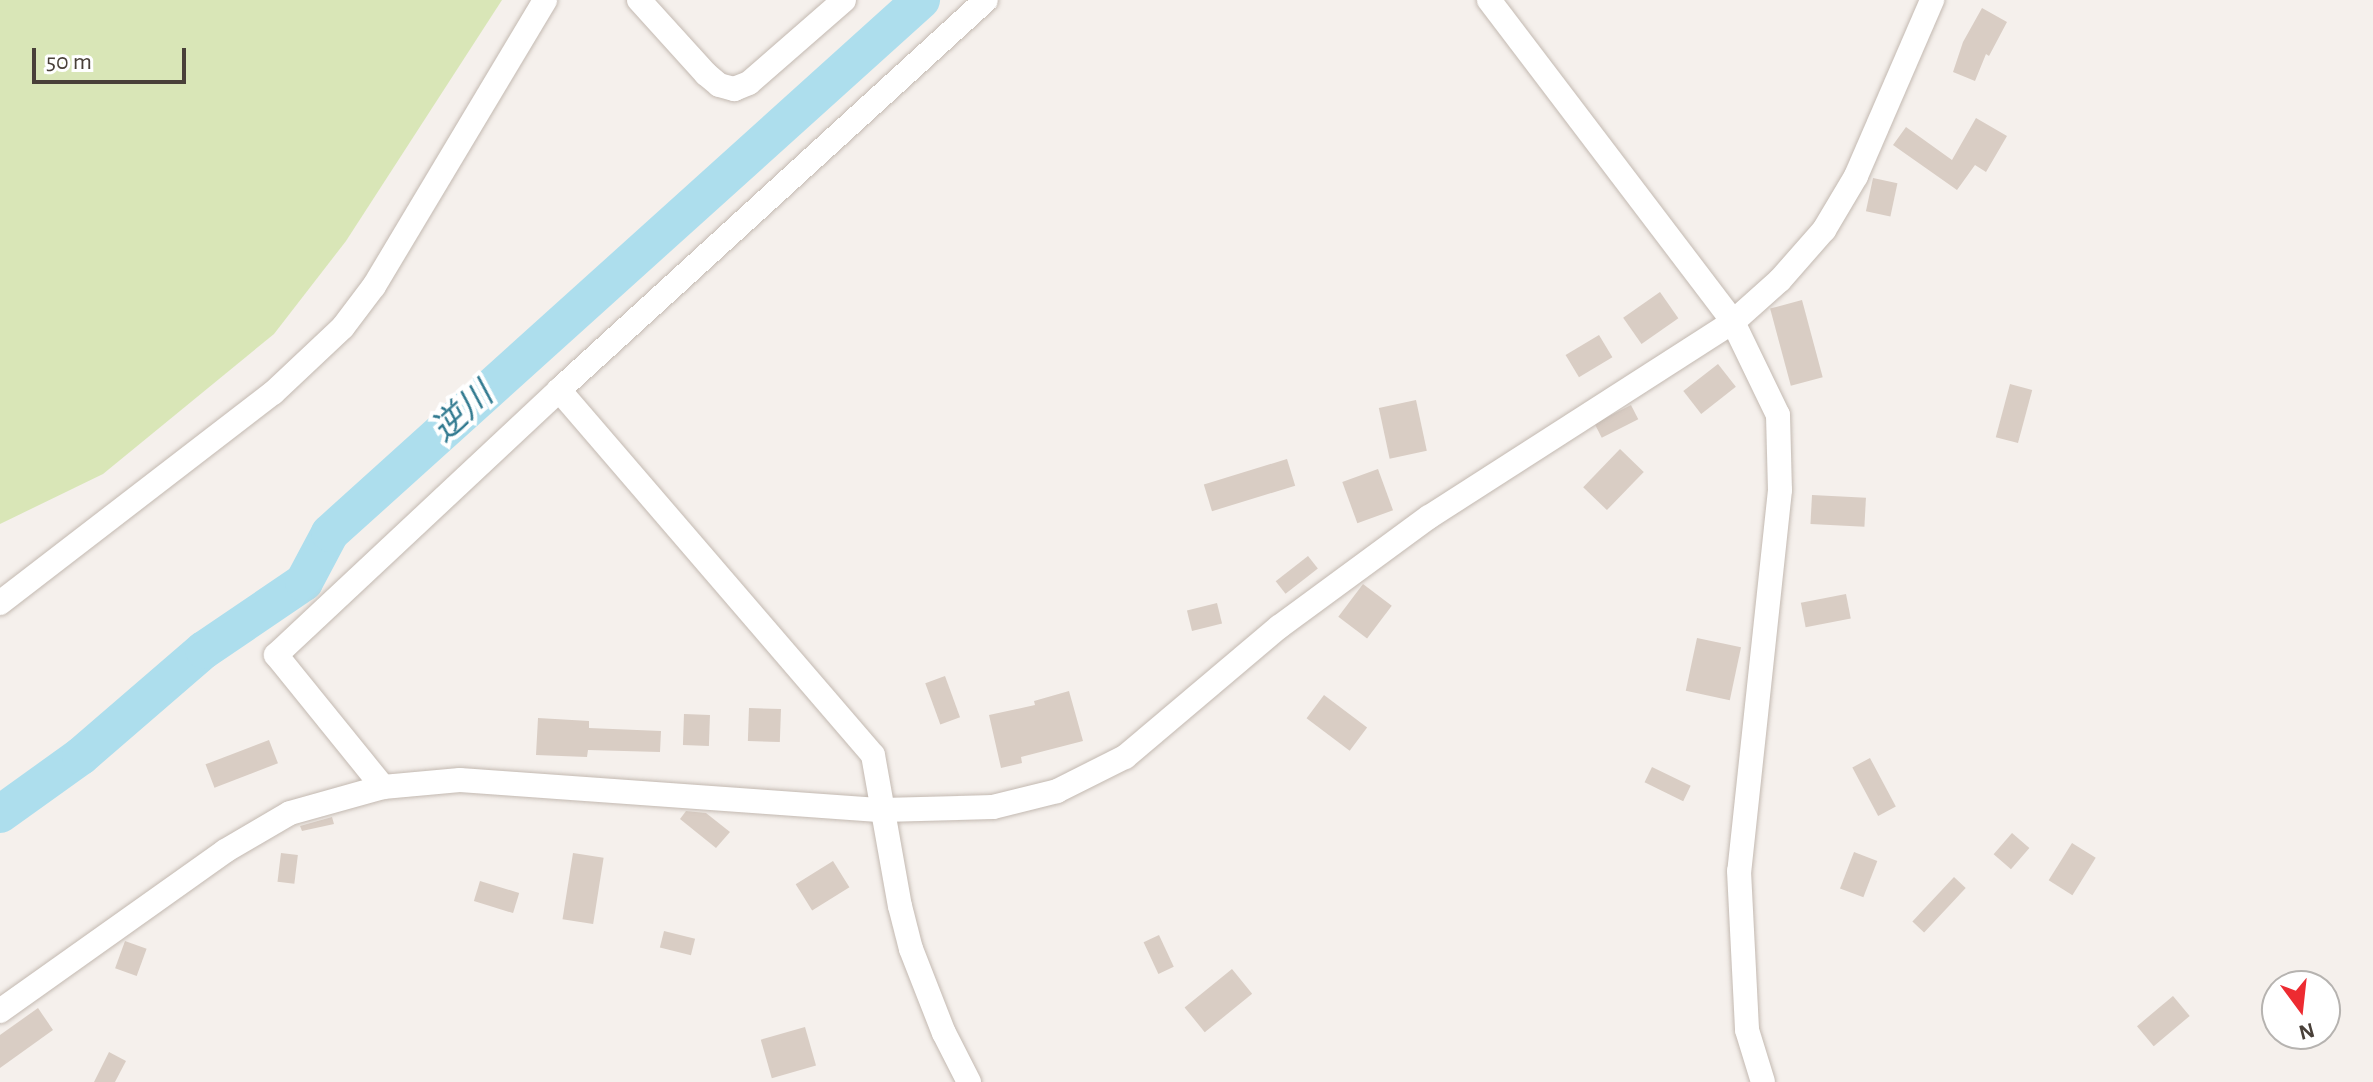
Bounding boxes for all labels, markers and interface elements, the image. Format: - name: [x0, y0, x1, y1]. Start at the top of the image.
- scale bar: [36, 32, 190, 82]
- text: 50 m: [46, 50, 92, 74]
- water label: 逆川: [424, 375, 502, 451]
- north arrow: [2261, 970, 2341, 1050]
- text: N: [2296, 1019, 2317, 1044]

